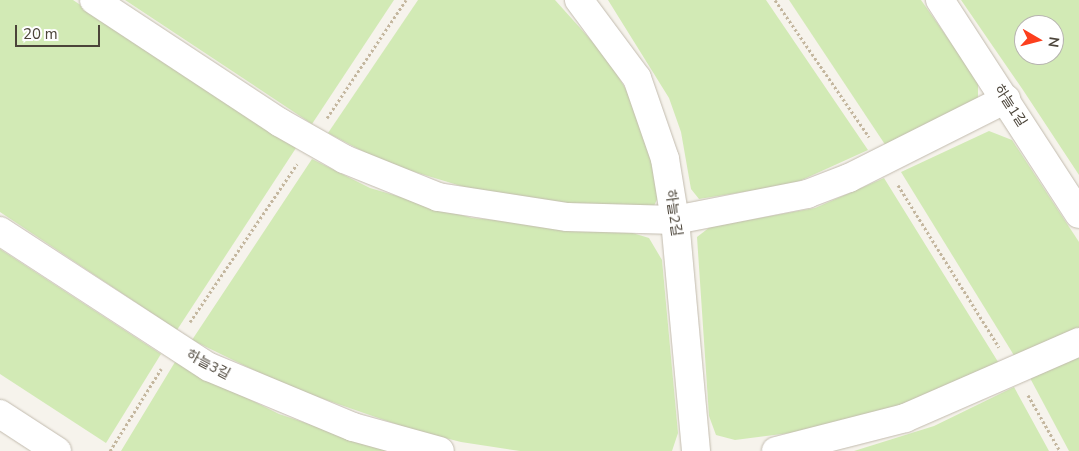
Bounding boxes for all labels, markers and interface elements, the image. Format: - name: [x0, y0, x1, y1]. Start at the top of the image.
- scale bar: [18, 15, 102, 47]
- north arrow: [1014, 15, 1064, 65]
- text: 20 m: [23, 24, 58, 44]
- text: N: [1043, 35, 1063, 49]
- street label: 하늘1길: [990, 82, 1030, 130]
- street label: 하늘2길: [661, 189, 685, 237]
- street label: 하늘3길: [183, 347, 233, 383]

